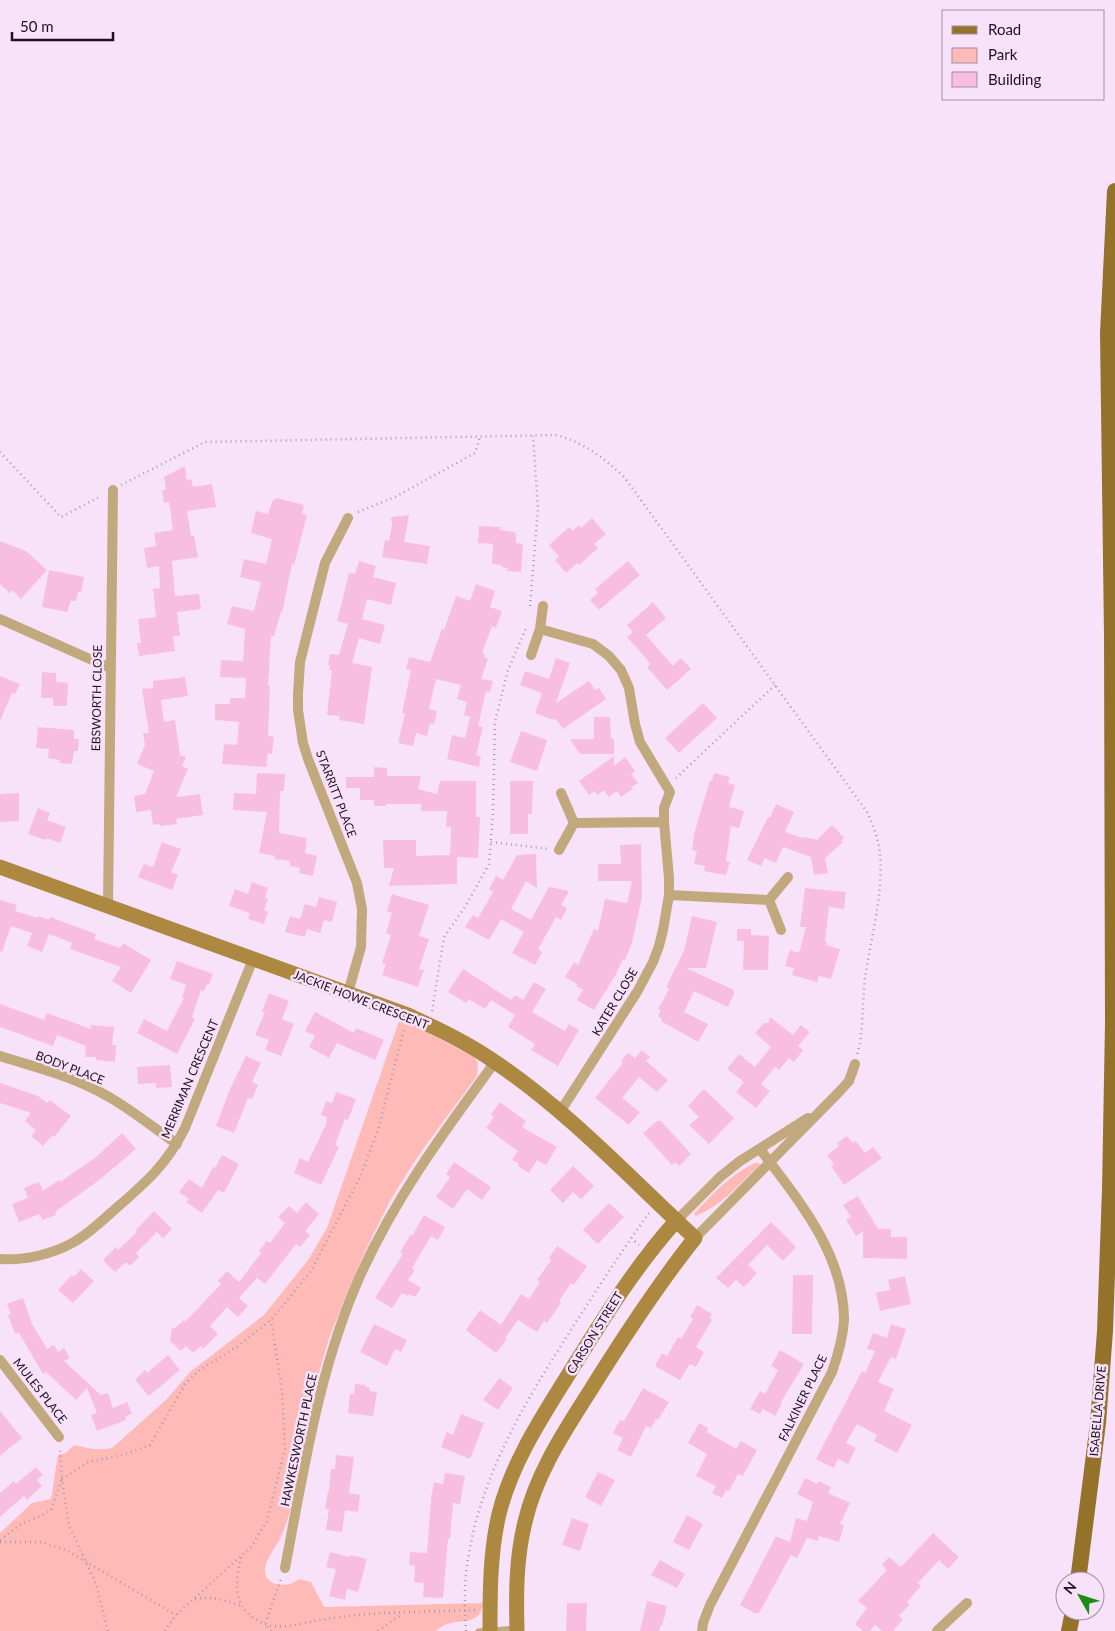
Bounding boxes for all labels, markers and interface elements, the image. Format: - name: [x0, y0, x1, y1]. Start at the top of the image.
- scale bar: [12, 10, 114, 42]
- legend: [942, 10, 1105, 100]
- text: 50 m: [20, 17, 54, 35]
- text: Road: [988, 20, 1021, 38]
- text: Park: [988, 45, 1018, 63]
- text: Building: [988, 70, 1041, 88]
- street label: EBSWORTH CLOSE: [88, 645, 105, 751]
- street label: STARRITT PLACE: [313, 748, 360, 840]
- street label: KATER CLOSE: [588, 965, 641, 1038]
- street label: JACKIE HOWE CRESCENT: [292, 967, 431, 1032]
- street label: MERRIMAN CRESCENT: [158, 1017, 221, 1141]
- street label: BODY PLACE: [34, 1048, 107, 1088]
- street label: CARSON STREET: [563, 1289, 626, 1377]
- street label: FALKINER PLACE: [775, 1352, 830, 1444]
- street label: MULES PLACE: [10, 1355, 71, 1426]
- street label: ISABELLA DRIVE: [1086, 1365, 1109, 1457]
- street label: HAWKESWORTH PLACE: [277, 1372, 320, 1508]
- north arrow: [1055, 1571, 1105, 1621]
- text: N: [1060, 1578, 1080, 1597]

